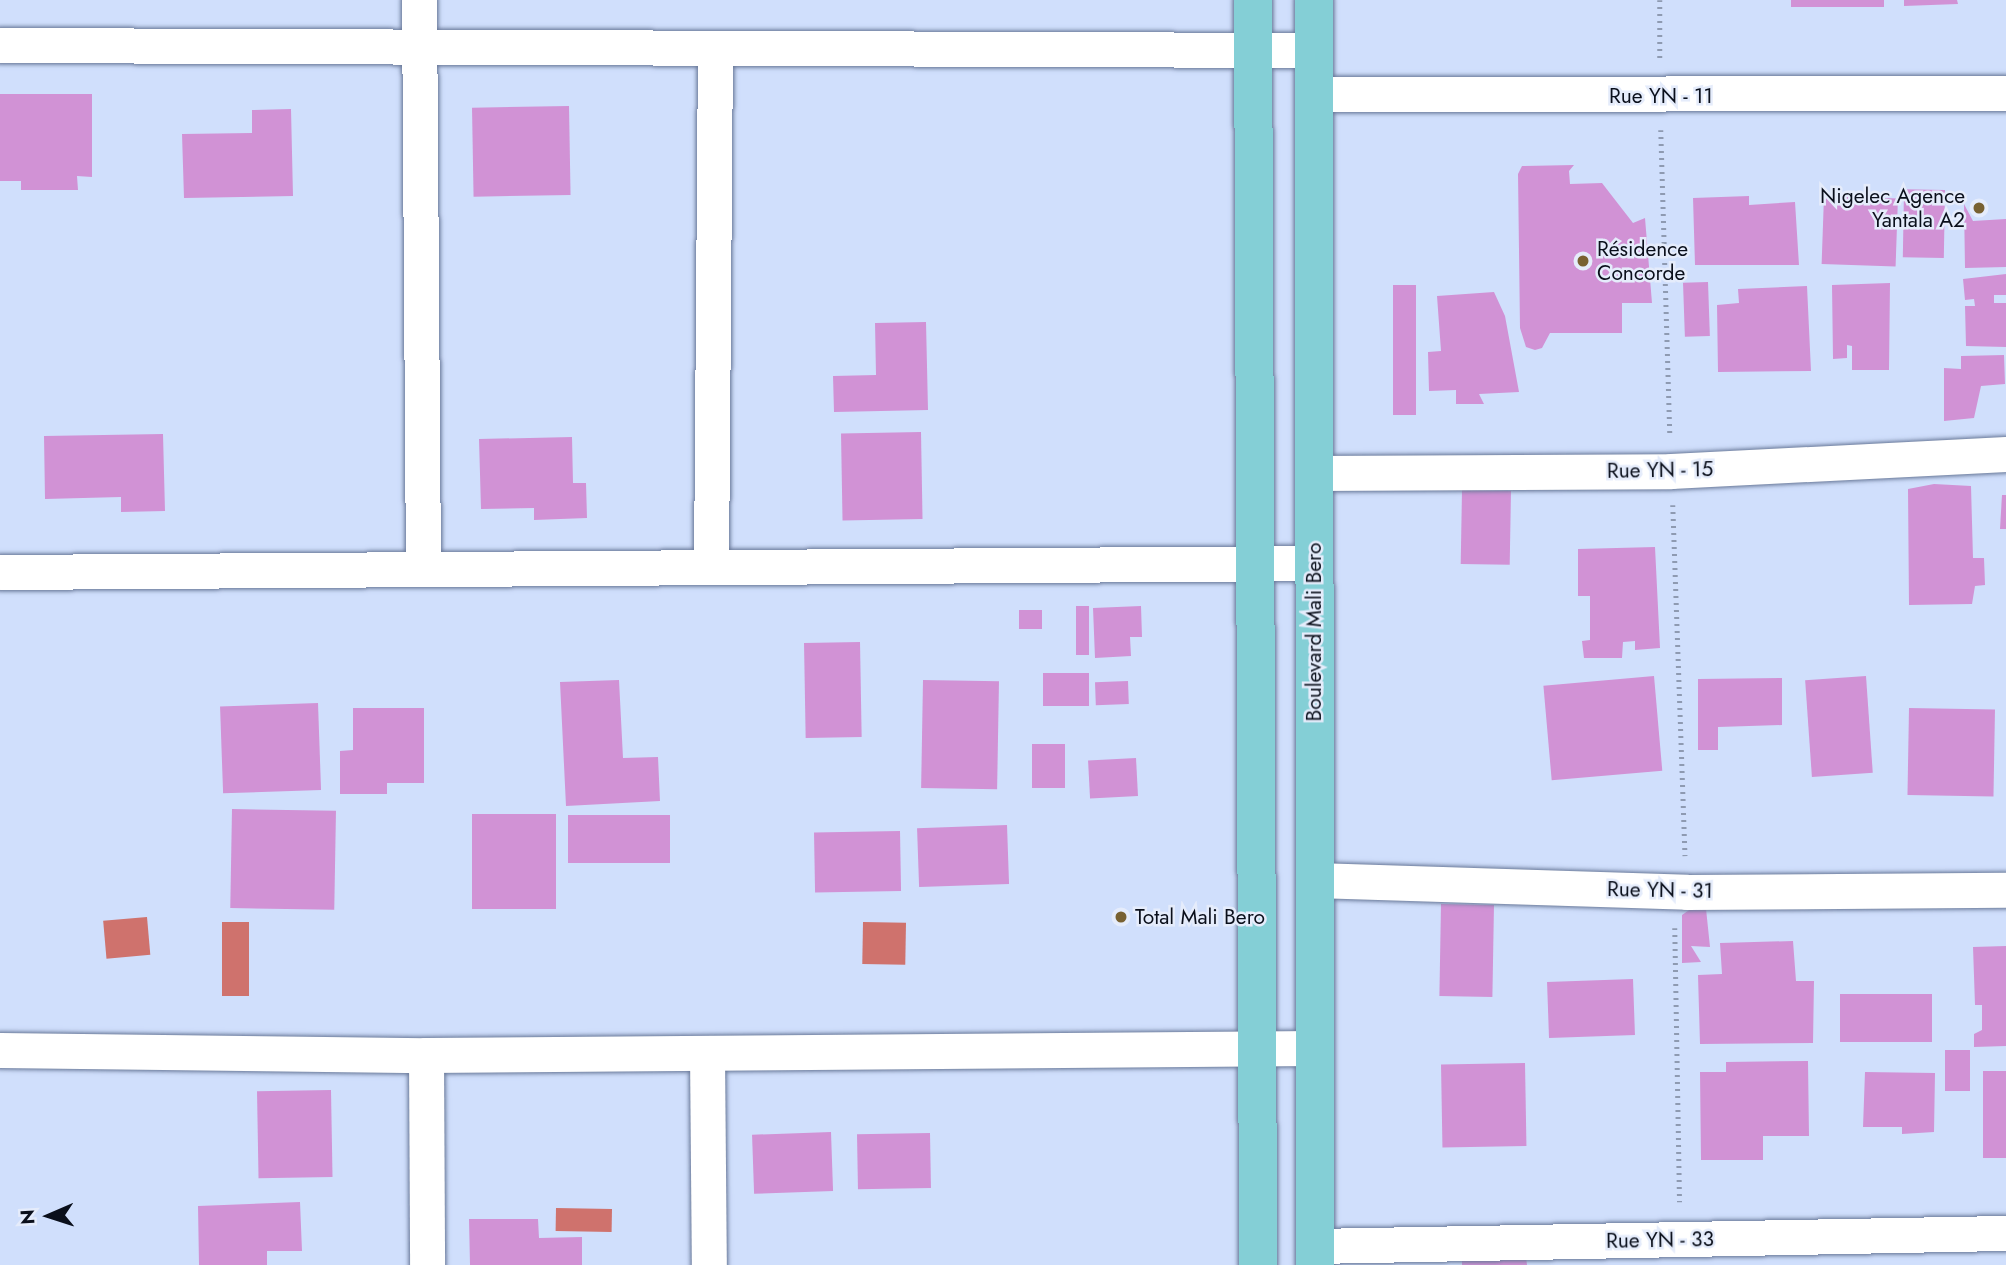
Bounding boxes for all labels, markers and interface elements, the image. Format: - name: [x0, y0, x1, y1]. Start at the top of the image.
- street label: Rue YN - 11: [1609, 83, 1713, 109]
- place label: Nigelec Agence Yantala A2: [1820, 183, 1965, 233]
- marker: Nigelec Agence Yantala A2: [1971, 200, 1987, 216]
- place label: Résidence Concorde: [1597, 236, 1688, 286]
- marker: Résidence Concorde: [1575, 253, 1591, 269]
- street label: Rue YN - 15: [1607, 456, 1713, 484]
- street label: Boulevard Mali Bero: [1301, 543, 1327, 721]
- street label: Rue YN - 31: [1607, 876, 1713, 904]
- place label: Total Mali Bero: [1135, 904, 1265, 930]
- marker: Total Mali Bero: [1113, 909, 1129, 925]
- north arrow: [14, 1181, 84, 1251]
- text: N: [14, 1209, 41, 1225]
- street label: Rue YN - 33: [1606, 1226, 1714, 1254]

